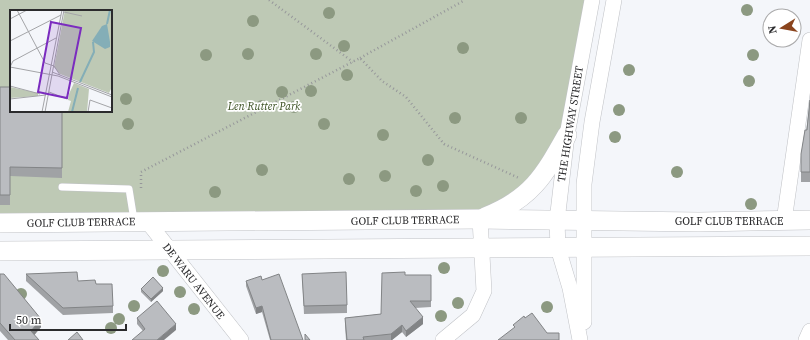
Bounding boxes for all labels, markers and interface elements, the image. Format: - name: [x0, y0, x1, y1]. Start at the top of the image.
- north arrow: [762, 8, 802, 48]
- inset map: [10, 10, 112, 112]
- text: N: [765, 24, 781, 35]
- street label: THE HIGHWAY STREET: [554, 65, 587, 183]
- park label: Len Rutter Park: [227, 99, 301, 114]
- street label: GOLF CLUB TERRACE: [351, 212, 460, 229]
- street label: GOLF CLUB TERRACE: [27, 214, 136, 231]
- street label: GOLF CLUB TERRACE: [675, 214, 784, 229]
- street label: DE WARU AVENUE: [159, 240, 228, 323]
- scale bar: [10, 306, 126, 332]
- text: 50 m: [16, 312, 42, 328]

